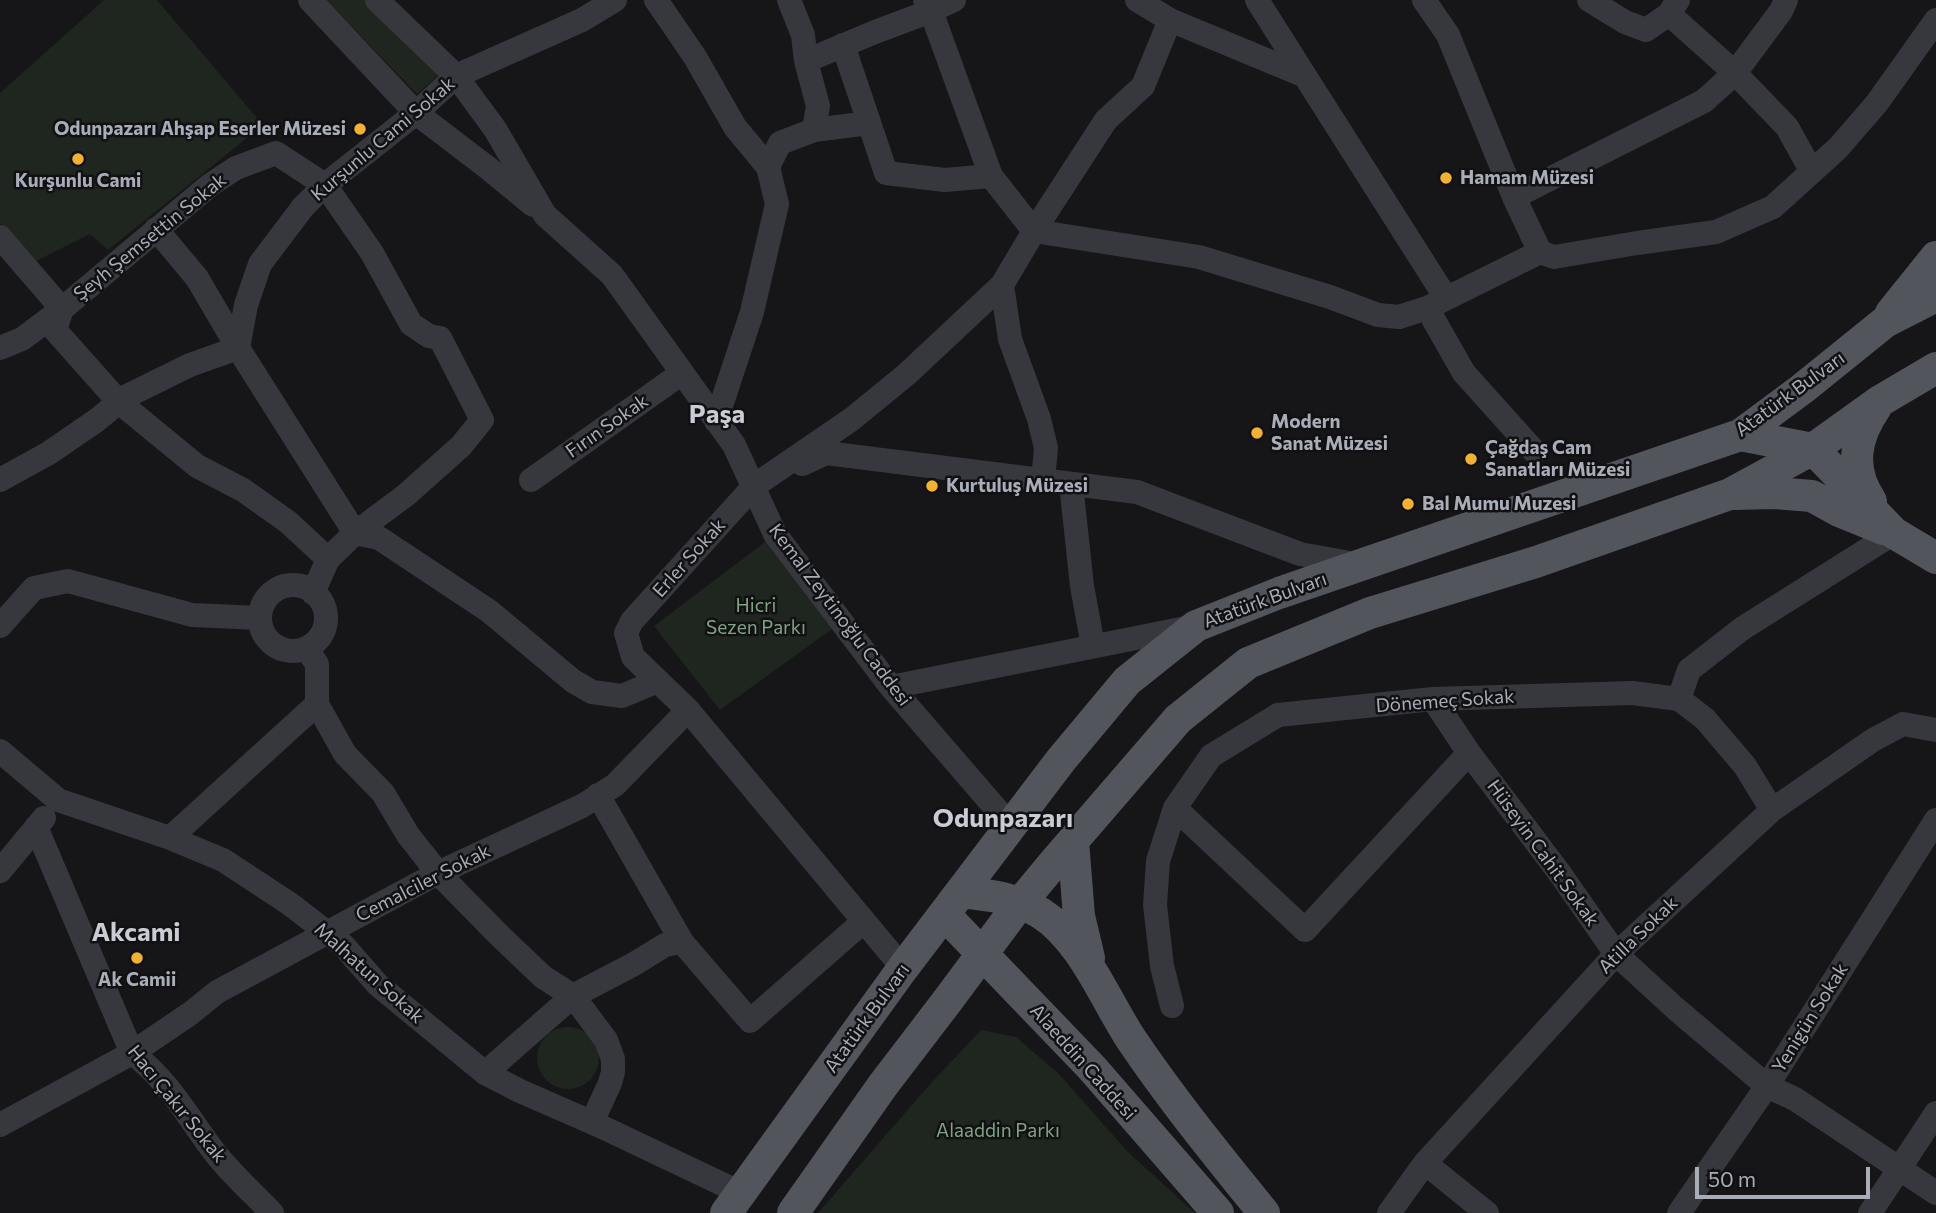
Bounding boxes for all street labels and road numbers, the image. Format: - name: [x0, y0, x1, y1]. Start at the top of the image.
- street label: Kurşunlu Cami Sokak: [306, 72, 460, 206]
- street label: Şeyh Şemsettin Sokak: [69, 168, 231, 306]
- street label: Atatürk Bulvarı: [1731, 347, 1849, 441]
- street label: Fırın Sokak: [561, 389, 653, 463]
- street label: Erler Sokak: [648, 514, 730, 602]
- street label: Kemal Zeytinoğlu Caddesi: [764, 519, 916, 711]
- street label: Atatürk Bulvarı: [1200, 567, 1330, 633]
- street label: Dönemeç Sokak: [1375, 685, 1515, 717]
- street label: Hüseyin Cahit Sokak: [1482, 775, 1604, 931]
- street label: Cemalciler Sokak: [352, 839, 494, 927]
- street label: Atilla Sokak: [1594, 892, 1682, 978]
- street label: Malhatun Sokak: [310, 918, 428, 1028]
- street label: Atatürk Bulvarı: [820, 959, 914, 1077]
- street label: Yenigün Sokak: [1767, 959, 1853, 1077]
- street label: Alaeddin Caddesi: [1025, 999, 1141, 1125]
- street label: Hacı Çakır Sokak: [123, 1041, 231, 1167]

